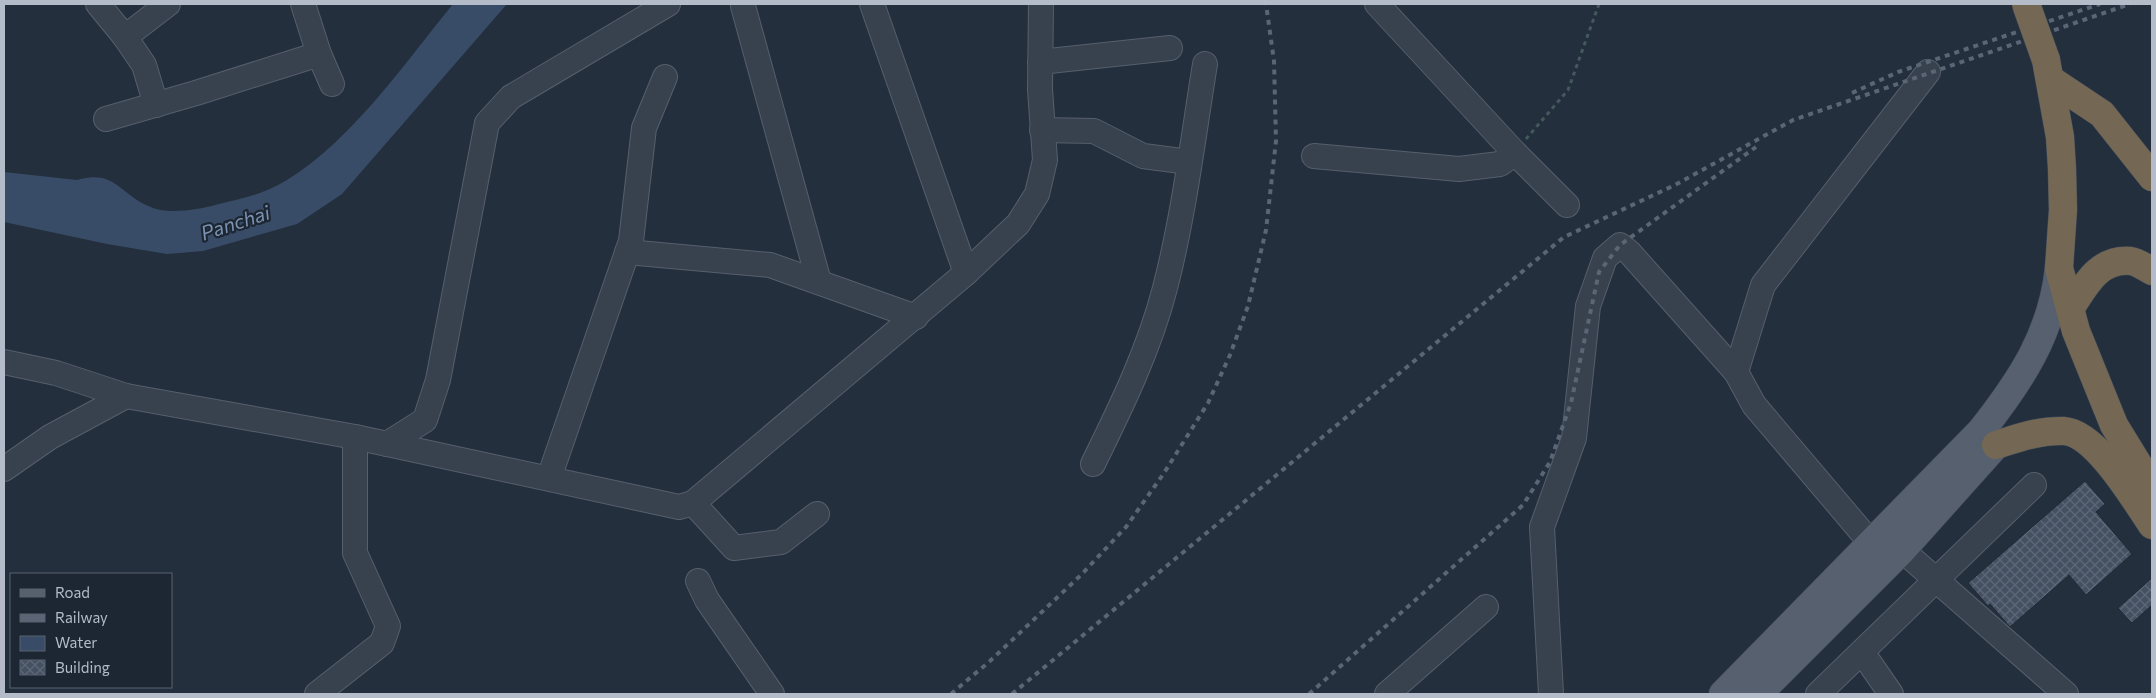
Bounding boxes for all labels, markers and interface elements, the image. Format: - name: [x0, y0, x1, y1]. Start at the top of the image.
- water label: Panchai: [197, 199, 273, 244]
- legend: [10, 573, 172, 688]
- text: Road: [55, 583, 90, 601]
- text: Railway: [55, 608, 108, 626]
- text: Water: [55, 633, 97, 651]
- text: Building: [55, 658, 110, 676]

